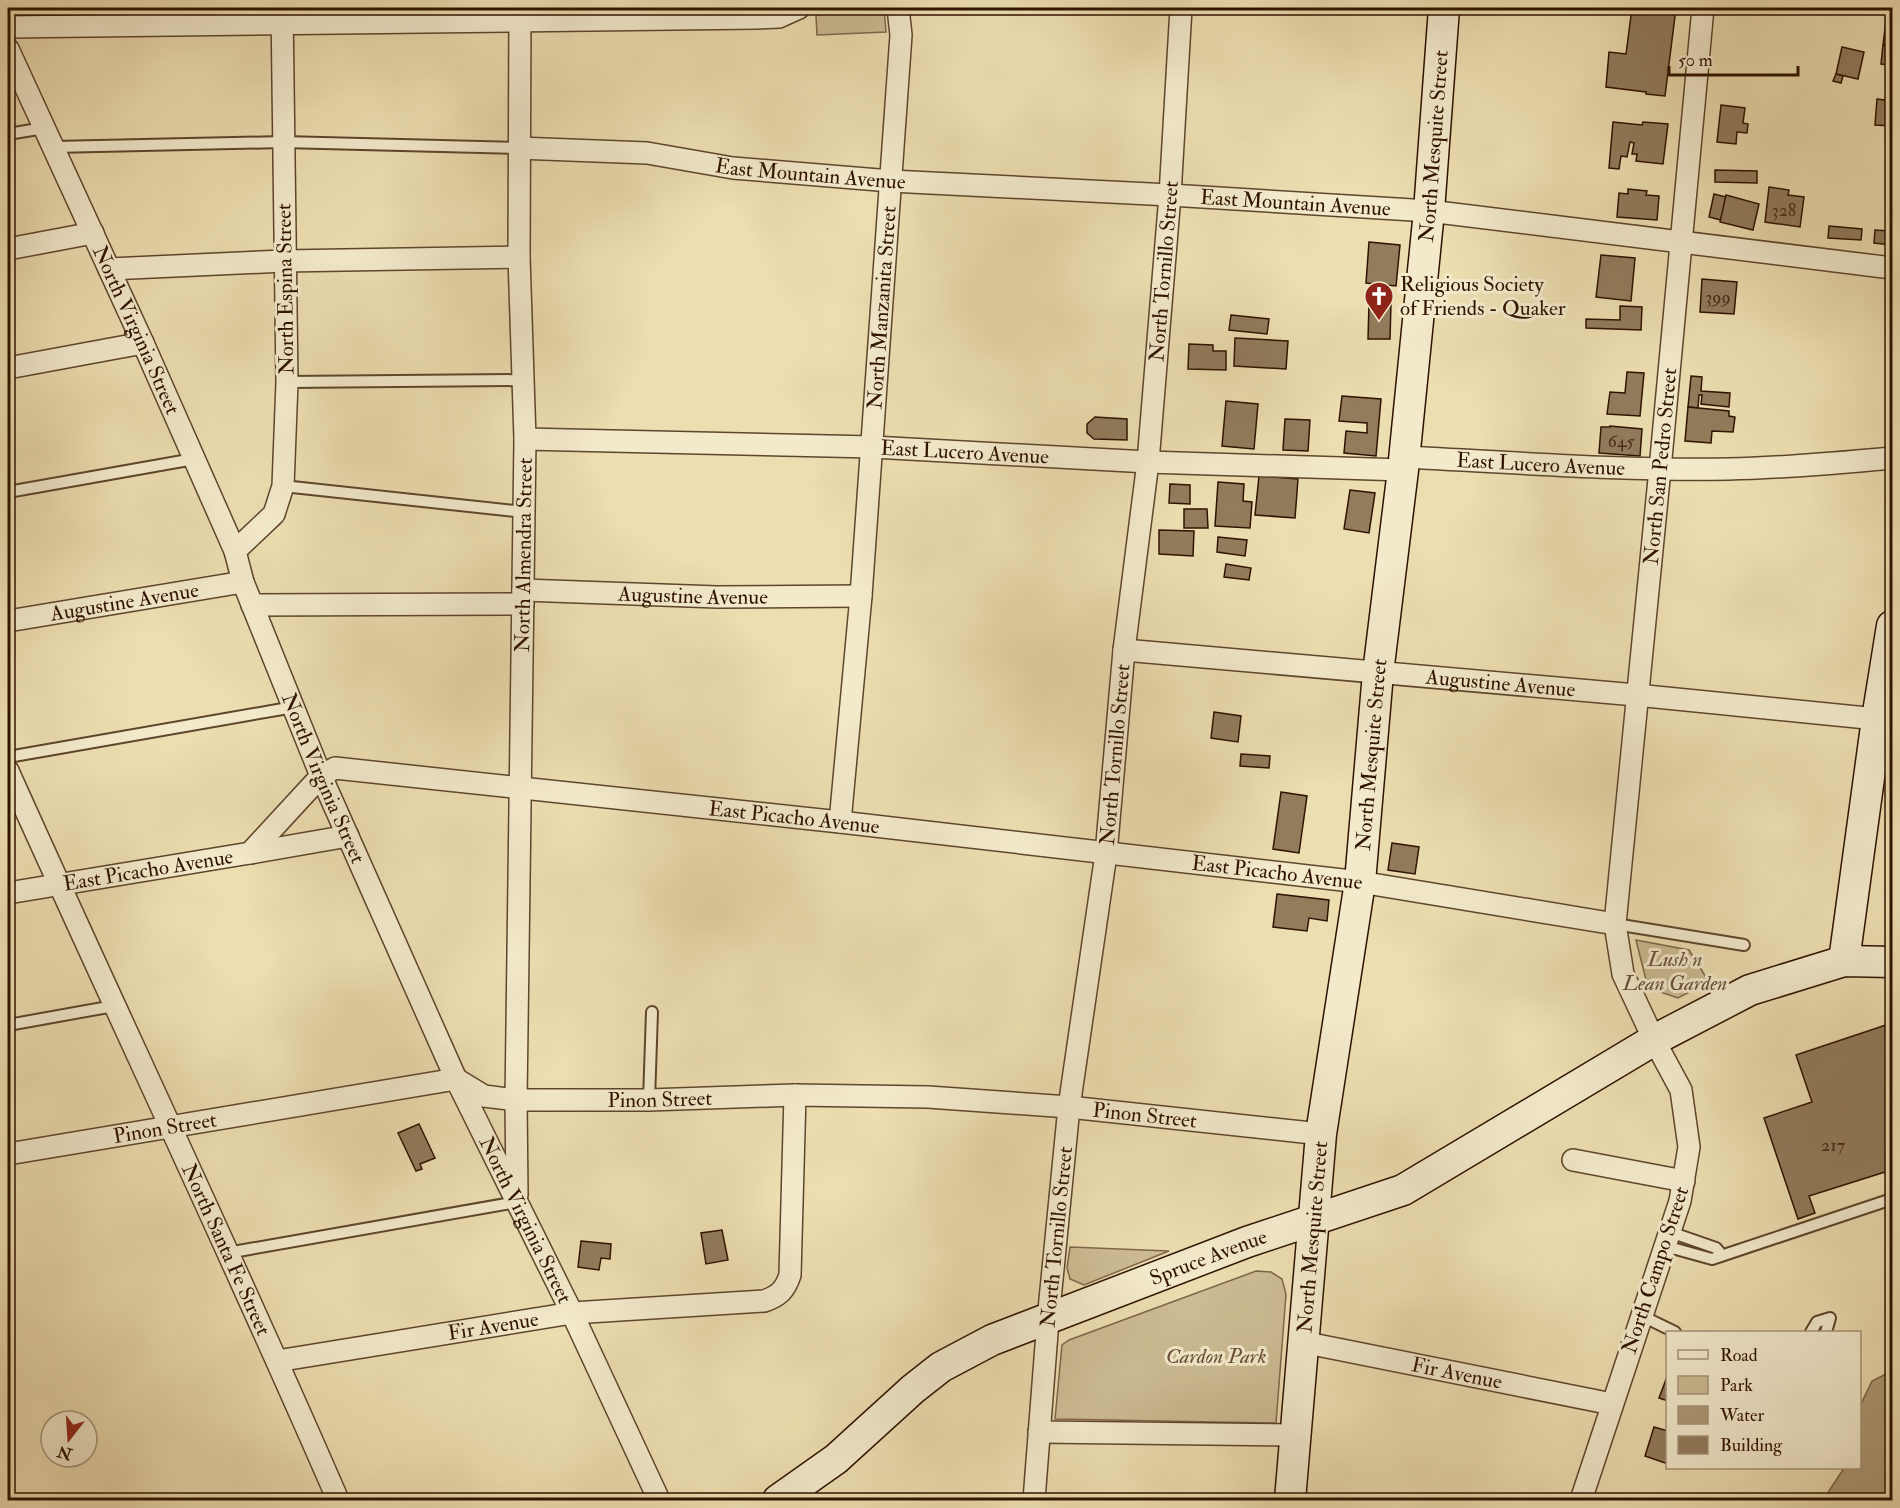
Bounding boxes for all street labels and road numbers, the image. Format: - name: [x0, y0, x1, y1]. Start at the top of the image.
- street label: North Mesquite Street: [1413, 49, 1455, 243]
- street label: East Mountain Avenue: [713, 152, 906, 196]
- street label: North Tornillo Street: [1143, 180, 1185, 363]
- street label: East Mountain Avenue: [1199, 184, 1392, 223]
- street label: North Espina Street: [271, 203, 300, 375]
- street label: North Manzanita Street: [861, 205, 903, 410]
- street label: North Virginia Street: [86, 241, 186, 419]
- street label: North San Pedro Street: [1638, 366, 1683, 566]
- street label: East Lucero Avenue: [880, 434, 1050, 471]
- street label: East Lucero Avenue: [1456, 447, 1626, 482]
- street label: North Almendra Street: [509, 457, 539, 653]
- street label: Augustine Avenue: [47, 577, 201, 628]
- street label: Augustine Avenue: [616, 580, 768, 611]
- street label: North Mesquite Street: [1350, 657, 1394, 852]
- street label: North Tornillo Street: [1094, 663, 1137, 846]
- street label: Augustine Avenue: [1424, 663, 1577, 704]
- street label: North Virginia Street: [275, 689, 371, 868]
- street label: East Picacho Avenue: [707, 795, 881, 841]
- street label: East Picacho Avenue: [61, 843, 235, 898]
- street label: East Picacho Avenue: [1190, 850, 1364, 896]
- street label: Pinon Street: [607, 1085, 713, 1114]
- street label: Pinon Street: [1091, 1097, 1198, 1135]
- street label: Pinon Street: [111, 1106, 219, 1150]
- street label: North Virginia Street: [473, 1132, 578, 1308]
- street label: North Mesquite Street: [1291, 1140, 1334, 1334]
- street label: North Tornillo Street: [1034, 1145, 1079, 1329]
- street label: North Santa Fe Street: [175, 1159, 277, 1340]
- street label: North Campo Street: [1616, 1183, 1695, 1357]
- street label: Spruce Avenue: [1146, 1223, 1271, 1292]
- street label: Fir Avenue: [446, 1306, 541, 1347]
- street label: Fir Avenue: [1409, 1351, 1505, 1396]

